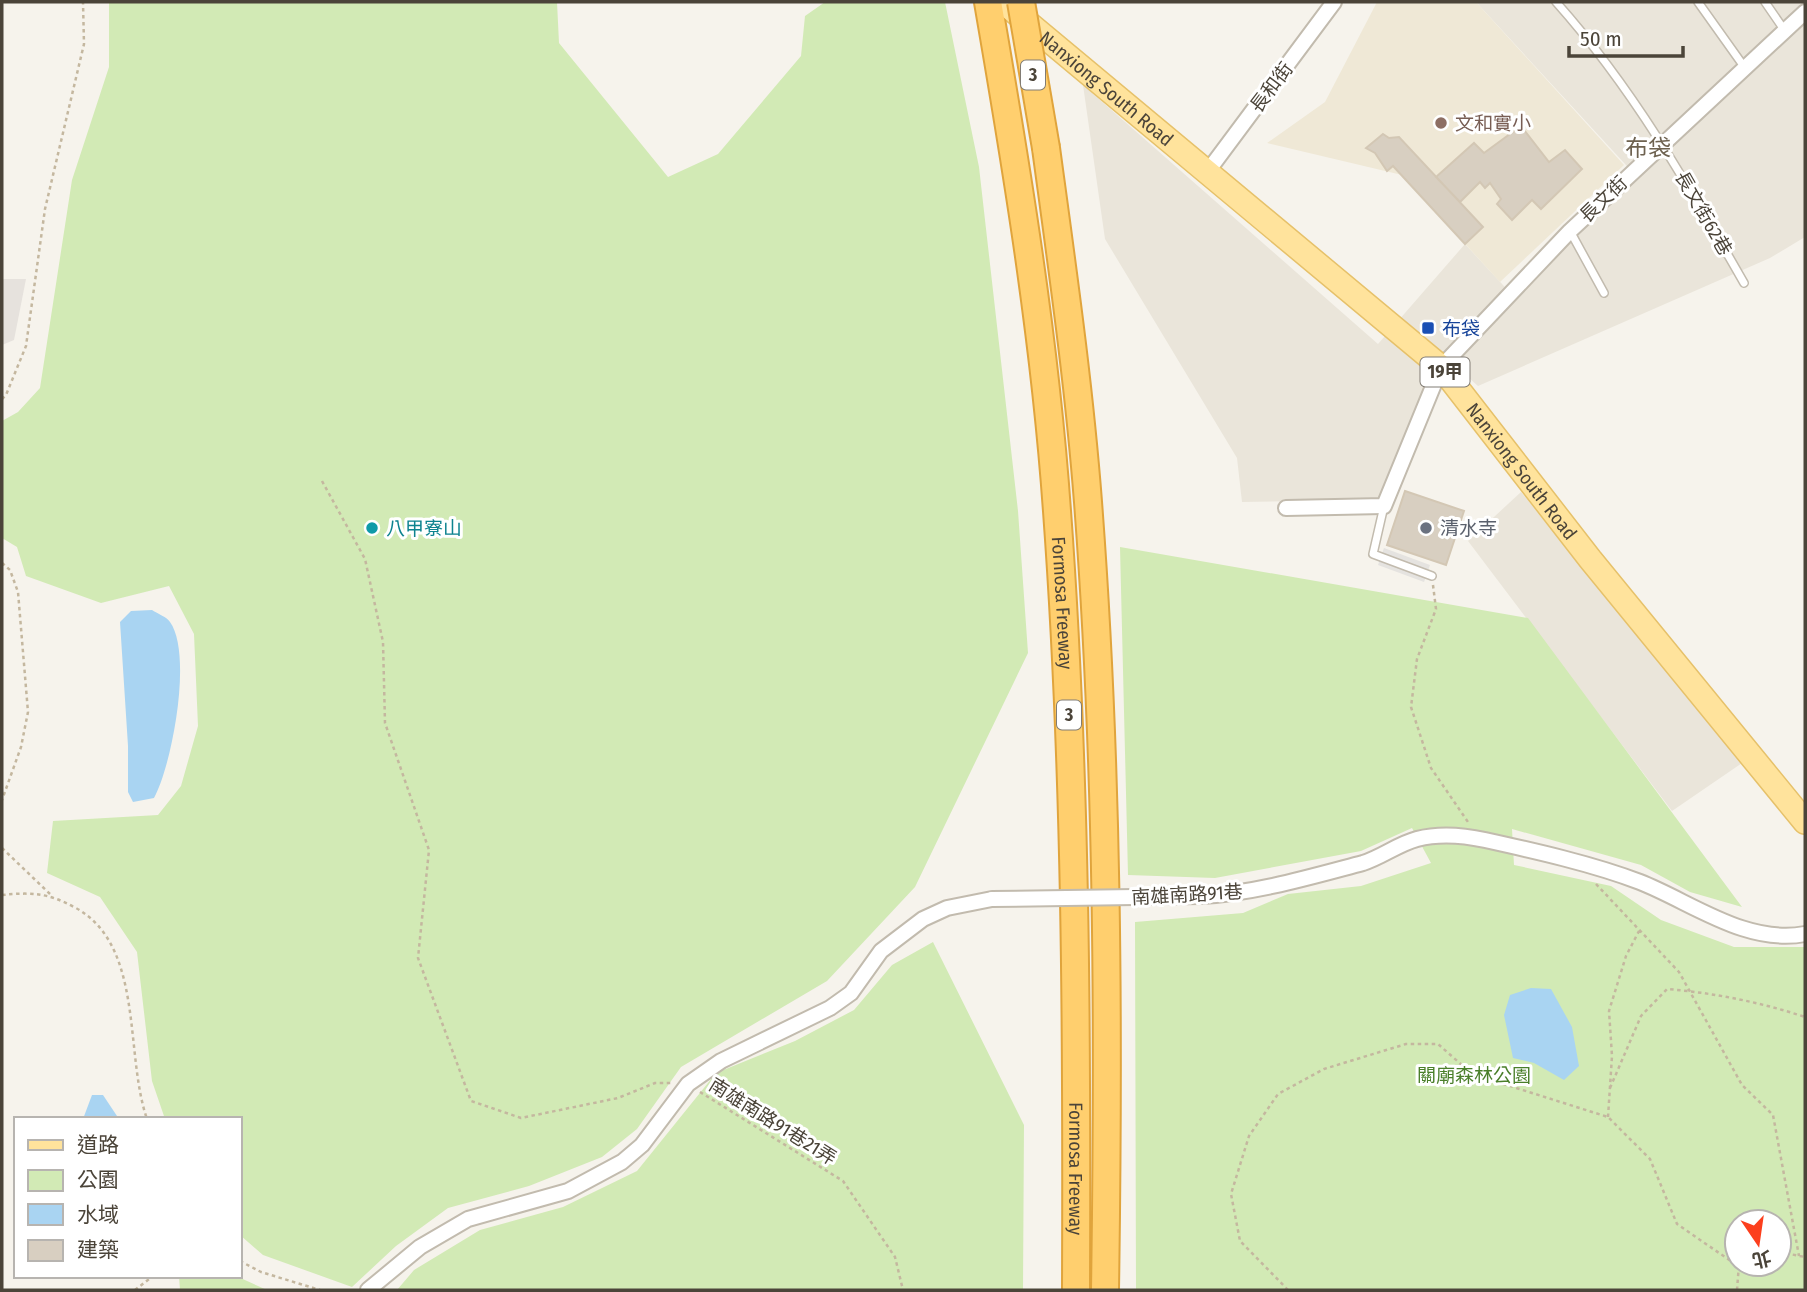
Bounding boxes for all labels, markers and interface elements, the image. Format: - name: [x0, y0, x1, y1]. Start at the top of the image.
- scale bar: [1569, 14, 1683, 58]
- text: 50 m: [1580, 26, 1622, 52]
- street label: Nanxiong South Road: [1035, 27, 1178, 151]
- street label: 長和街: [1245, 58, 1298, 117]
- road number: 3: [1021, 60, 1045, 90]
- place label: 文和實小: [1455, 112, 1531, 135]
- marker: 文和實小: [1433, 115, 1449, 131]
- district label: 布袋: [1625, 134, 1671, 162]
- street label: 長文街62巷: [1670, 167, 1737, 260]
- street label: 長文街: [1575, 171, 1632, 227]
- place label: 布袋: [1442, 317, 1480, 340]
- marker: 布袋: [1420, 320, 1436, 336]
- road number: 19甲: [1420, 358, 1470, 386]
- street label: Nanxiong South Road: [1461, 398, 1582, 544]
- place label: 八甲寮山: [386, 517, 462, 540]
- place label: 清水寺: [1440, 517, 1497, 540]
- marker: 八甲寮山: [364, 520, 380, 536]
- marker: 清水寺: [1418, 520, 1434, 536]
- street label: Formosa Freeway: [1047, 536, 1078, 670]
- road number: 3: [1057, 700, 1081, 730]
- street label: 南雄南路91巷: [1131, 880, 1243, 909]
- park label: 關廟森林公園: [1417, 1064, 1531, 1087]
- street label: 南雄南路91巷21弄: [705, 1073, 841, 1170]
- street label: Formosa Freeway: [1064, 1102, 1087, 1236]
- legend: [14, 1117, 242, 1278]
- text: 道路: [77, 1132, 119, 1158]
- text: 公園: [77, 1167, 119, 1193]
- text: 水域: [77, 1202, 119, 1228]
- north arrow: [1723, 1208, 1793, 1278]
- text: 建築: [77, 1237, 119, 1263]
- text: 北: [1750, 1246, 1774, 1272]

